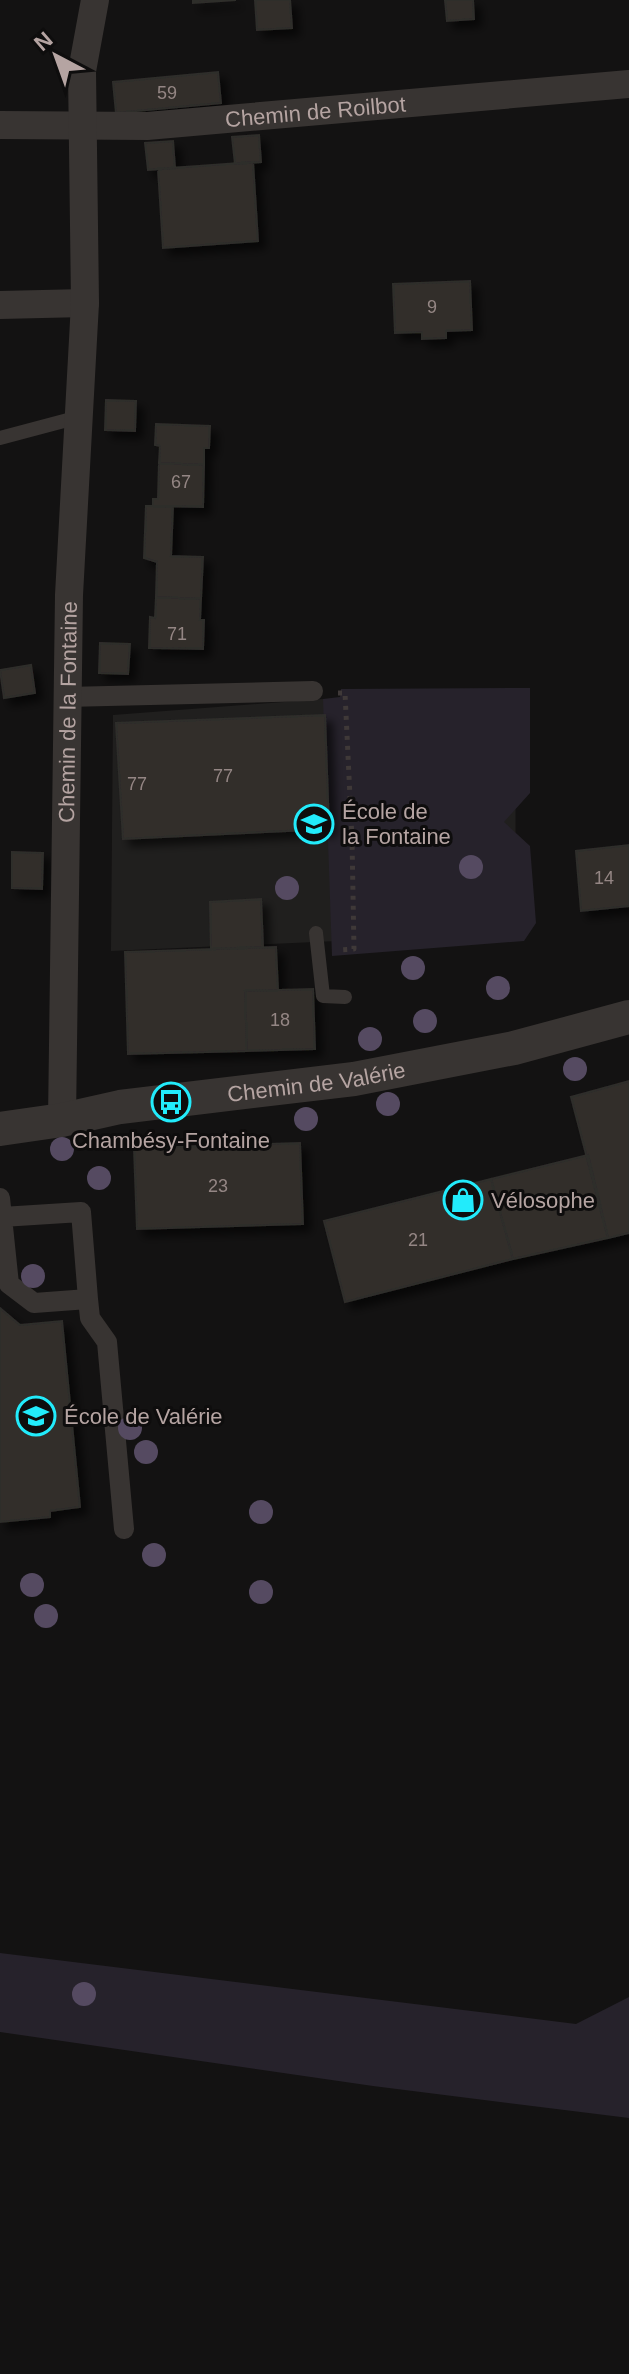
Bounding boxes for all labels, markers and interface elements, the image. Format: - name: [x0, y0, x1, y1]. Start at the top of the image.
- north arrow: [16, 16, 96, 96]
- text: N: [29, 27, 57, 56]
- house number: 59: [157, 83, 177, 103]
- street label: Chemin de Roilbot: [224, 92, 407, 132]
- house number: 9: [427, 297, 437, 317]
- house number: 67: [171, 472, 191, 492]
- street label: Chemin de la Fontaine: [54, 601, 82, 823]
- house number: 71: [167, 624, 187, 644]
- house number: 77: [213, 766, 233, 786]
- house number: 77: [127, 774, 147, 794]
- place label: École de la Fontaine: [342, 799, 451, 849]
- school or university icon: École de la Fontaine: [293, 803, 335, 845]
- house number: 14: [594, 868, 614, 888]
- house number: 18: [270, 1010, 290, 1030]
- street label: Chemin de Valérie: [226, 1057, 408, 1107]
- bus stop icon: Chambésy-Fontaine: [150, 1081, 192, 1123]
- place label: Chambésy-Fontaine: [72, 1128, 270, 1153]
- house number: 23: [208, 1176, 228, 1196]
- shop icon: Vélosophe: [442, 1179, 484, 1221]
- place label: Vélosophe: [491, 1188, 595, 1213]
- house number: 21: [408, 1230, 428, 1250]
- school or university icon: École de Valérie: [15, 1395, 57, 1437]
- place label: École de Valérie: [64, 1404, 223, 1429]

